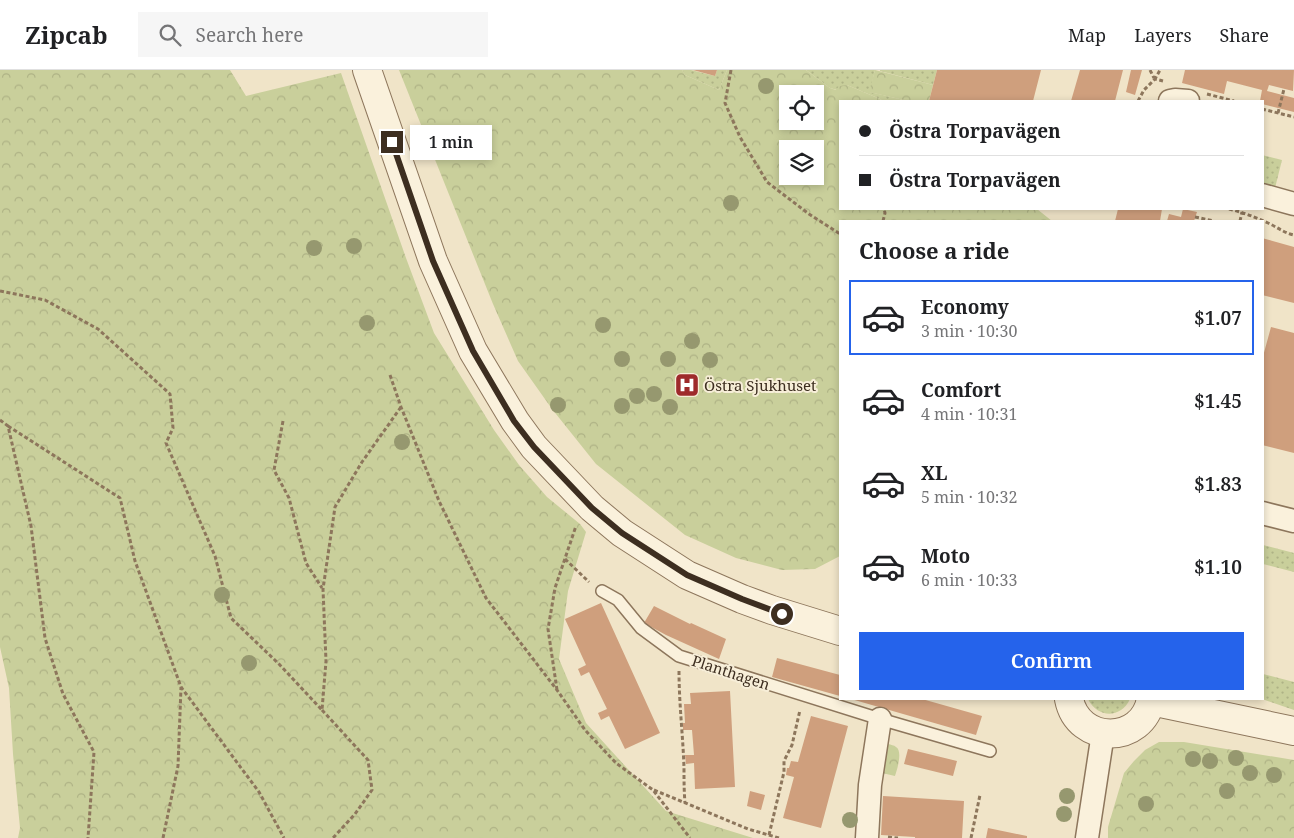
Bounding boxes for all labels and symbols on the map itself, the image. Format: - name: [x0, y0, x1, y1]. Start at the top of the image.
- callout: 1 min: [410, 124, 492, 160]
- route end: [381, 131, 403, 153]
- hospital icon: Östra Sjukhuset: [674, 372, 700, 398]
- place label: Östra Sjukhuset: [704, 375, 816, 395]
- route start: [771, 603, 793, 625]
- street label: Planthagen: [689, 650, 773, 694]

